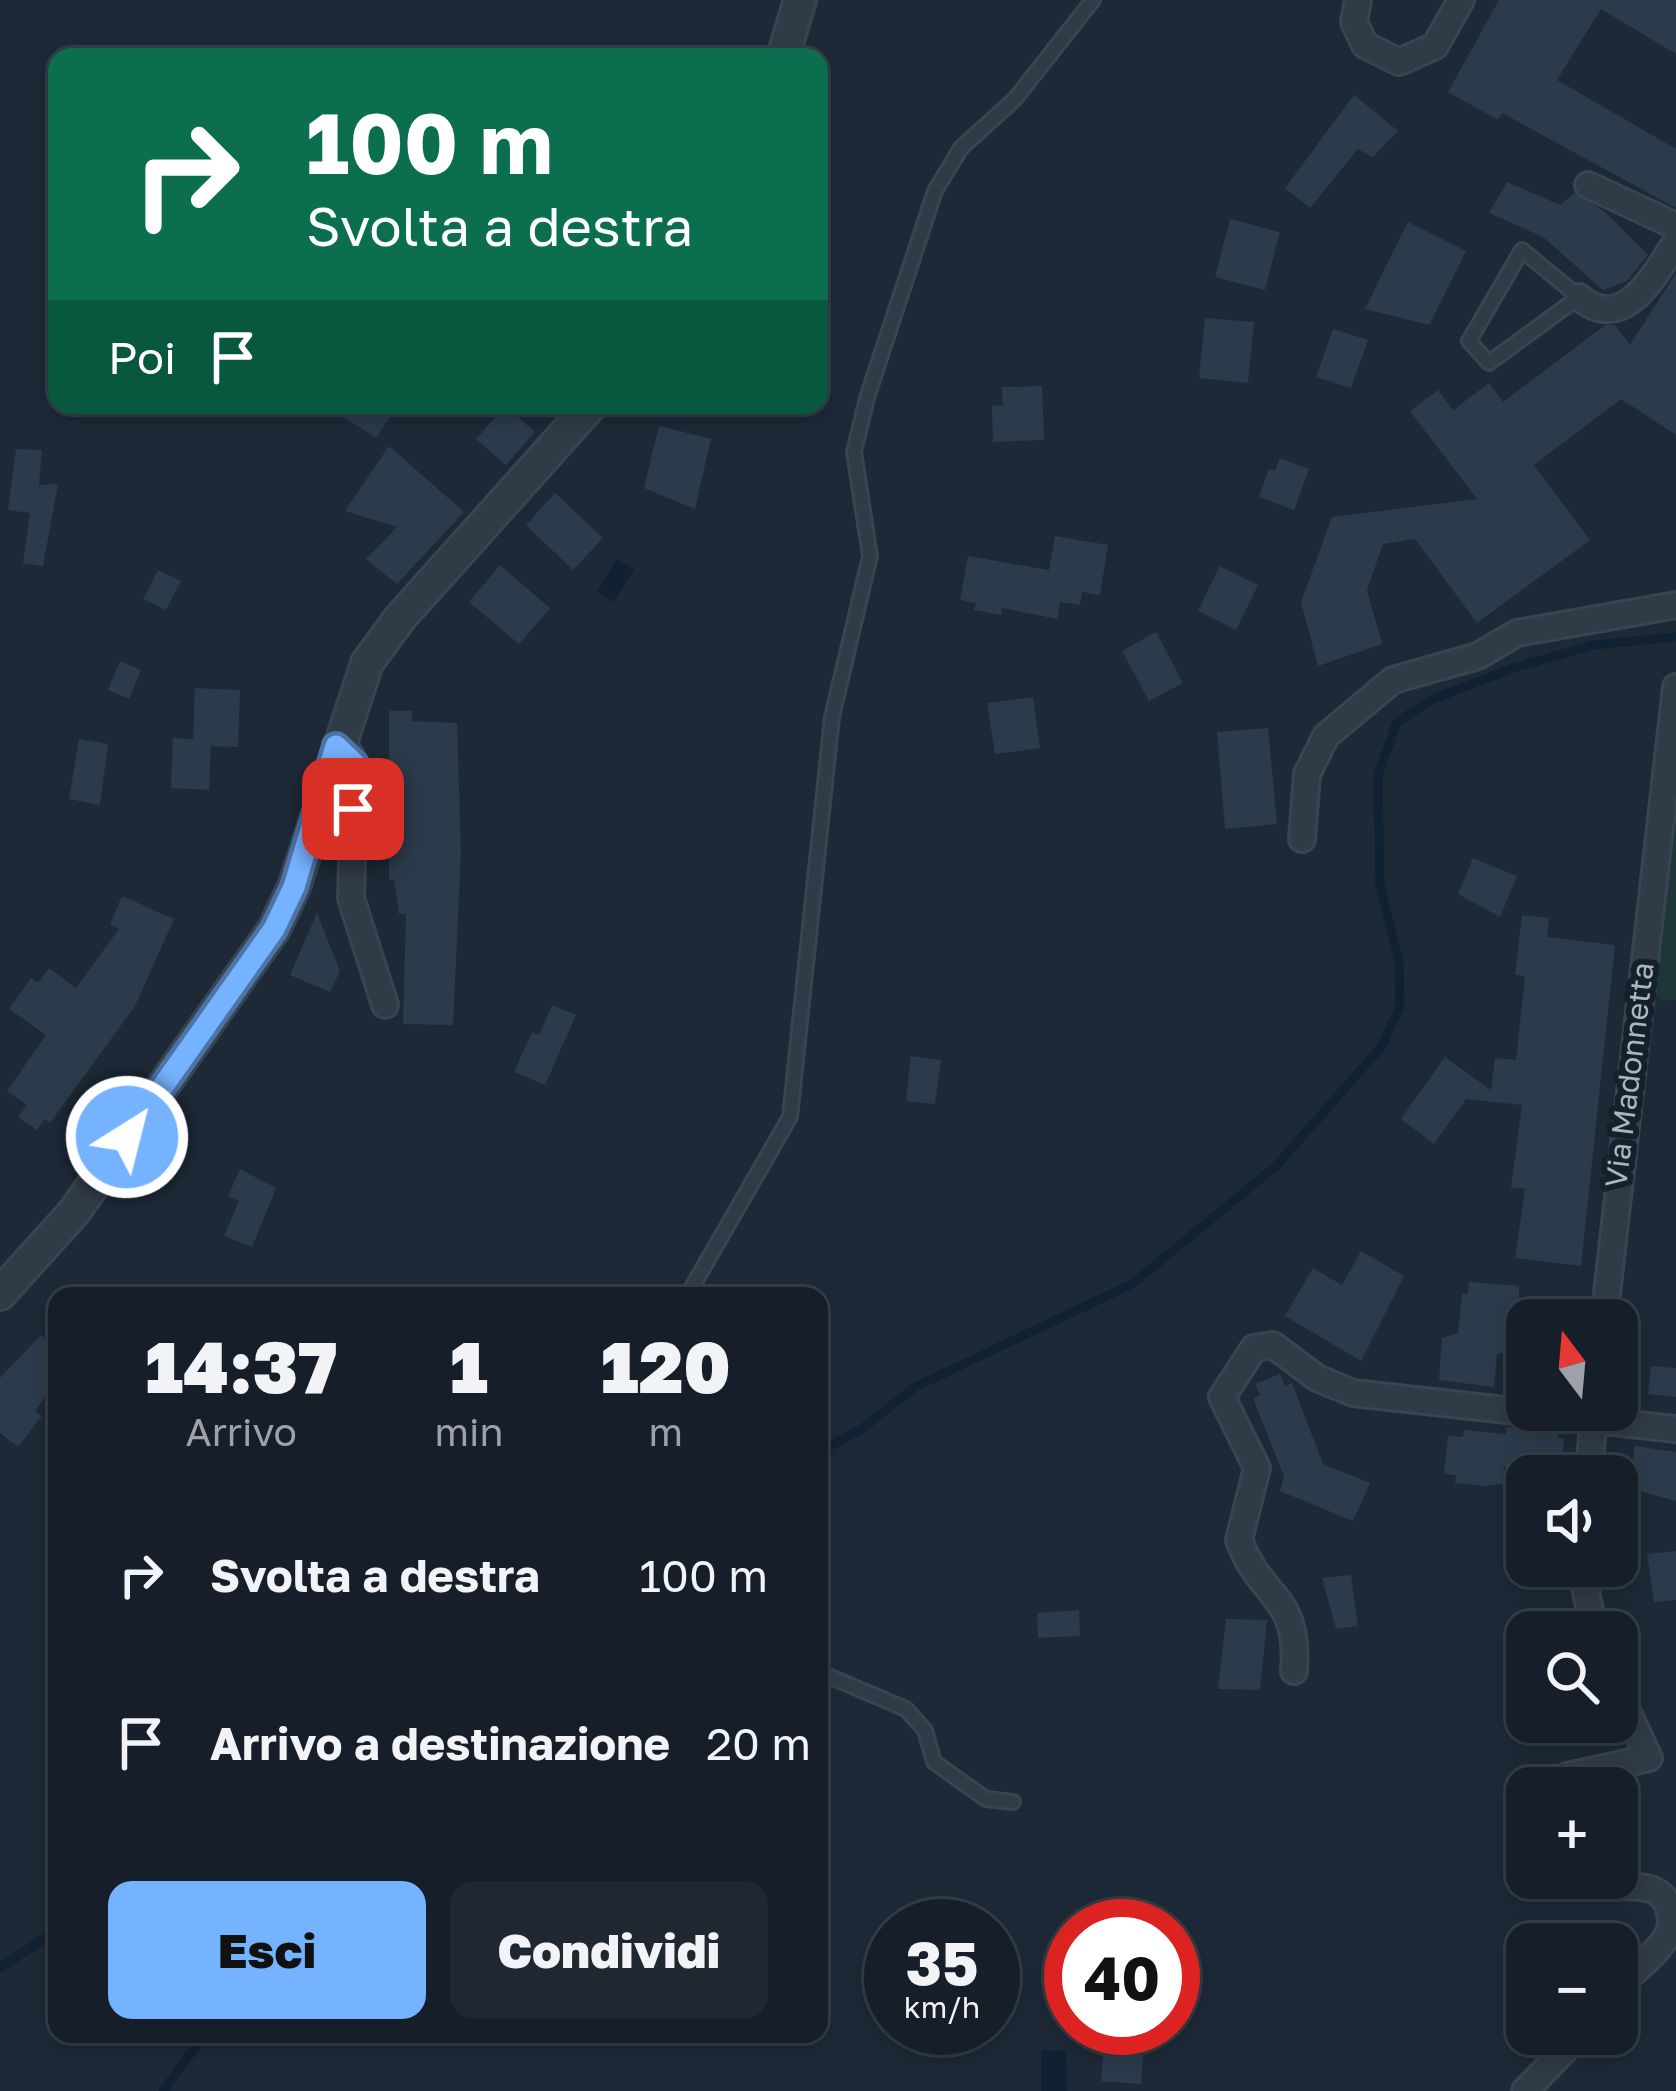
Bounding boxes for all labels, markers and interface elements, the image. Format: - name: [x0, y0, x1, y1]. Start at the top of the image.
- text: 100 m: [306, 92, 553, 192]
- icon: right: [108, 96, 264, 252]
- text: Svolta a destra: [306, 193, 693, 258]
- icon: arrive: [200, 324, 266, 390]
- text: Poi: [108, 330, 176, 384]
- pin: [302, 758, 404, 860]
- icon: arrive: [320, 776, 386, 842]
- street label: Via Madonnetta: [1597, 960, 1661, 1190]
- position arrow: [64, 1074, 190, 1200]
- north arrow: [1506, 1299, 1638, 1431]
- map controls: [1506, 1299, 1638, 2055]
- text: 14:37: [145, 1322, 337, 1409]
- text: 1: [450, 1322, 488, 1409]
- text: 120: [601, 1322, 731, 1409]
- text: Arrivo: [186, 1408, 297, 1455]
- text: min: [435, 1408, 503, 1455]
- text: m: [648, 1408, 683, 1455]
- button: sound: [1506, 1455, 1638, 1587]
- icon: right: [108, 1542, 174, 1608]
- text: Svolta a destra: [210, 1548, 540, 1602]
- text: 100 m: [639, 1548, 768, 1602]
- button: search: [1506, 1611, 1638, 1743]
- icon: arrive: [108, 1710, 174, 1776]
- text: Arrivo a destinazione: [210, 1716, 670, 1770]
- text: 20 m: [706, 1716, 811, 1770]
- button: +: [1506, 1767, 1638, 1899]
- button: Esci: [108, 1881, 426, 2019]
- button: Condividi: [450, 1881, 768, 2019]
- speed limit sign: 40: [1044, 1899, 1200, 2055]
- button: −: [1506, 1923, 1638, 2055]
- text: 35: [905, 1926, 979, 1998]
- text: km/h: [904, 1989, 980, 2025]

